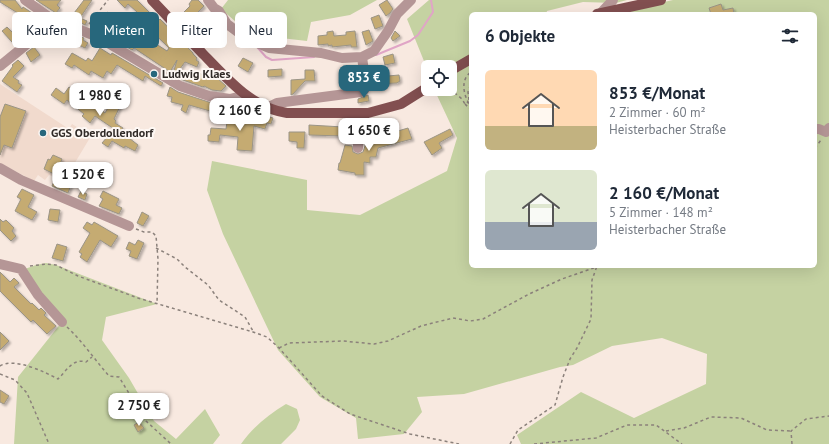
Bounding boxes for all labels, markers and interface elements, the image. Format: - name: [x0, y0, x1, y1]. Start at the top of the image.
- chip: Kaufen: [12, 12, 82, 48]
- chip: Mieten: [90, 12, 159, 48]
- chip: Filter: [167, 12, 227, 48]
- chip: Neu: [235, 12, 287, 48]
- text: 6 Objekte: [485, 25, 555, 47]
- icon: filters: [779, 25, 801, 47]
- map controls: [421, 60, 457, 96]
- button: locate: [421, 60, 457, 96]
- pin: 853 €: [336, 65, 392, 99]
- place label: Ludwig Klaes: [162, 66, 231, 81]
- marker: Ludwig Klaes: [149, 69, 159, 79]
- text: 853 €: [348, 69, 380, 86]
- text: 853 €/Monat: [609, 82, 705, 104]
- pin: 1 980 €: [63, 83, 137, 117]
- icon: home: [517, 86, 565, 134]
- text: 1 980 €: [78, 87, 122, 104]
- pin: 2 160 €: [203, 98, 277, 132]
- text: 2 160 €: [218, 102, 262, 119]
- text: 2 Zimmer · 60 m²: [609, 104, 706, 121]
- pin: 1 650 €: [332, 118, 406, 152]
- text: Heisterbacher Straße: [609, 121, 726, 138]
- text: 1 650 €: [347, 122, 391, 139]
- place label: GGS Oberdollendorf: [51, 125, 154, 140]
- marker: GGS Oberdollendorf: [38, 128, 48, 138]
- pin: 1 520 €: [46, 162, 120, 196]
- text: 1 520 €: [61, 166, 105, 183]
- text: 2 160 €/Monat: [609, 182, 719, 204]
- icon: home: [517, 186, 565, 234]
- text: 5 Zimmer · 148 m²: [609, 204, 713, 221]
- text: Heisterbacher Straße: [609, 221, 726, 238]
- pin: 2 750 €: [102, 393, 176, 427]
- text: 2 750 €: [117, 397, 161, 414]

